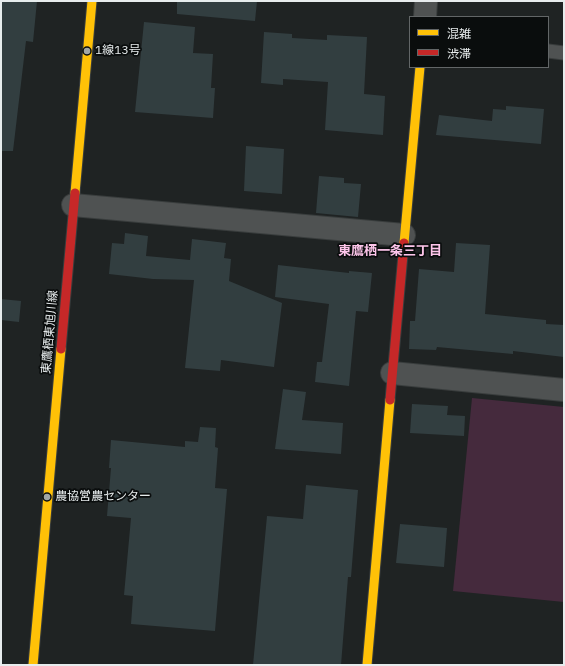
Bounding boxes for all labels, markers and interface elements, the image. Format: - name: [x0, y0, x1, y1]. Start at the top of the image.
- legend: [409, 16, 549, 68]
- text: 混雑: [447, 26, 471, 41]
- place label: 1線13号: [95, 44, 141, 58]
- marker: 1線13号: [82, 46, 92, 56]
- text: 渋滞: [447, 46, 471, 61]
- district label: 東鷹栖一条三丁目: [338, 243, 442, 259]
- street label: 東鷹栖東旭川線: [39, 290, 61, 374]
- place label: 農協営農センター: [55, 490, 151, 504]
- marker: 農協営農センター: [42, 492, 52, 502]

